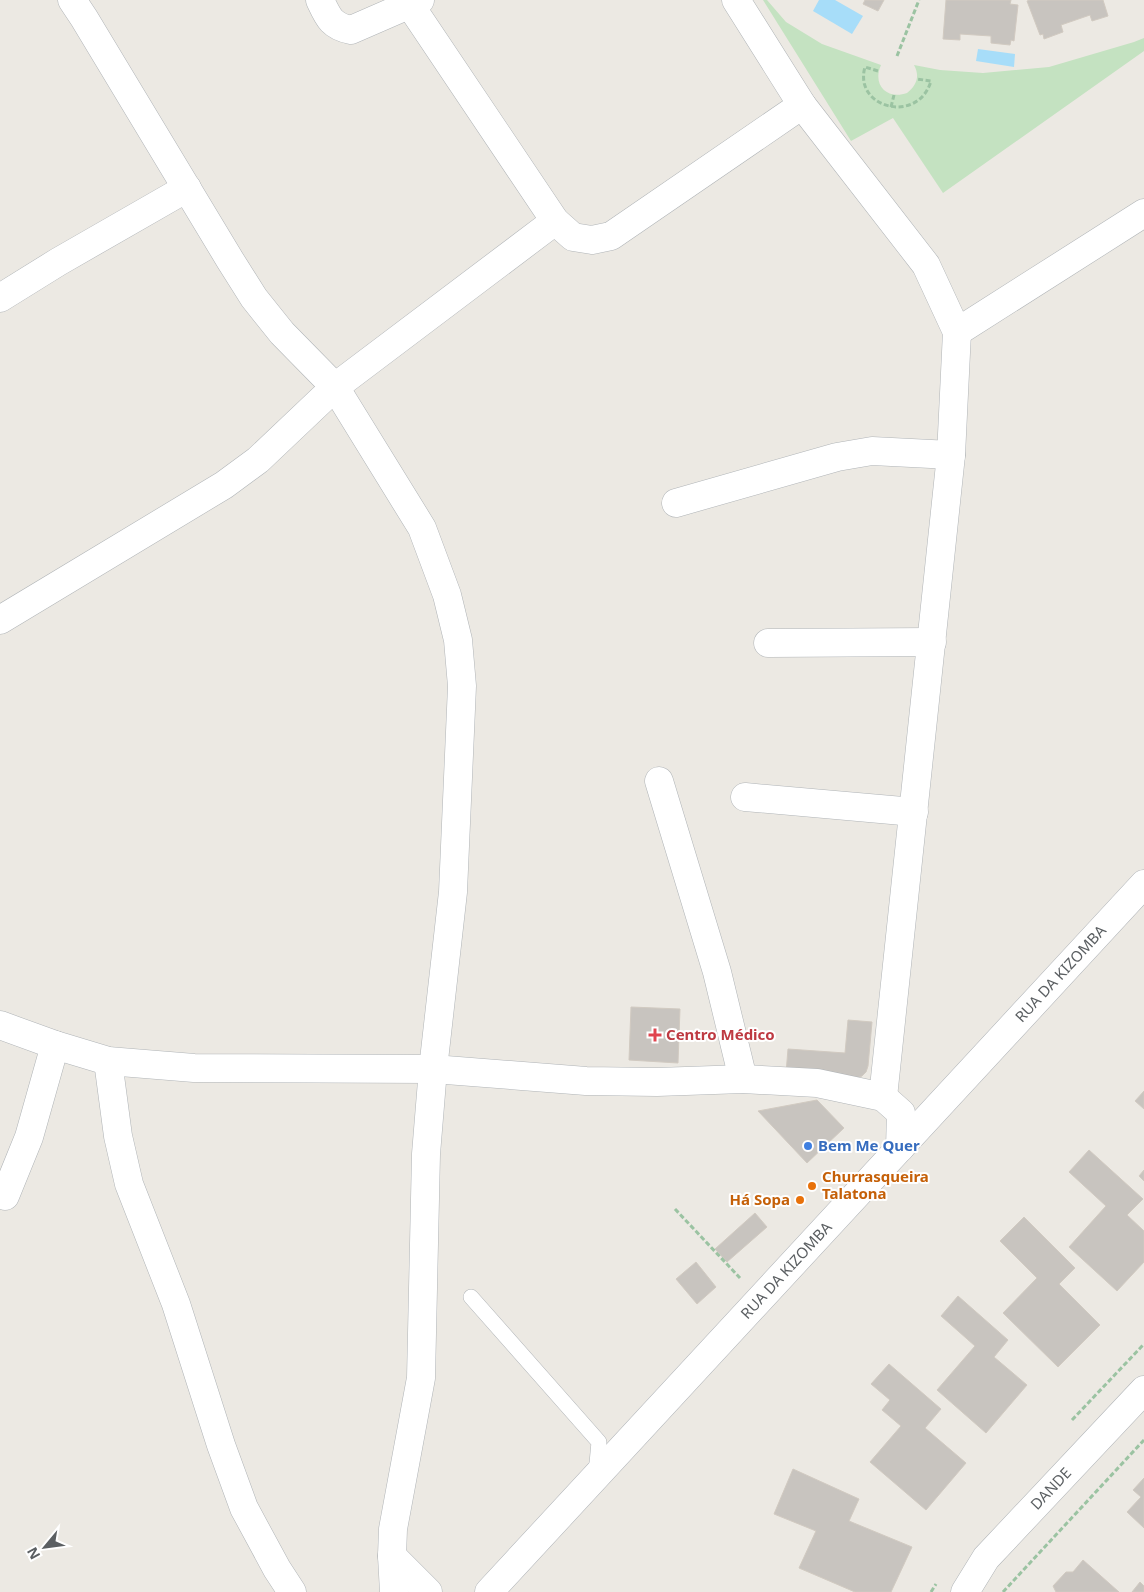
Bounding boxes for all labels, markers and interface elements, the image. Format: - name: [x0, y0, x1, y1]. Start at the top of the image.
- street label: RUA DA KIZOMBA: [1010, 920, 1110, 1026]
- place label: Centro Médico: [666, 1024, 775, 1044]
- marker: Centro Médico: [648, 1028, 662, 1042]
- place label: Bem Me Quer: [818, 1135, 920, 1155]
- marker: Bem Me Quer: [802, 1140, 814, 1152]
- place label: Churrasqueira Talatona: [822, 1166, 929, 1203]
- marker: Churrasqueira Talatona: [806, 1180, 818, 1192]
- place label: Há Sopa: [730, 1189, 790, 1209]
- marker: Há Sopa: [794, 1194, 806, 1206]
- street label: RUA DA KIZOMBA: [736, 1217, 836, 1323]
- street label: DANDE: [1026, 1463, 1075, 1513]
- north arrow: [20, 1522, 70, 1572]
- text: N: [22, 1544, 44, 1563]

